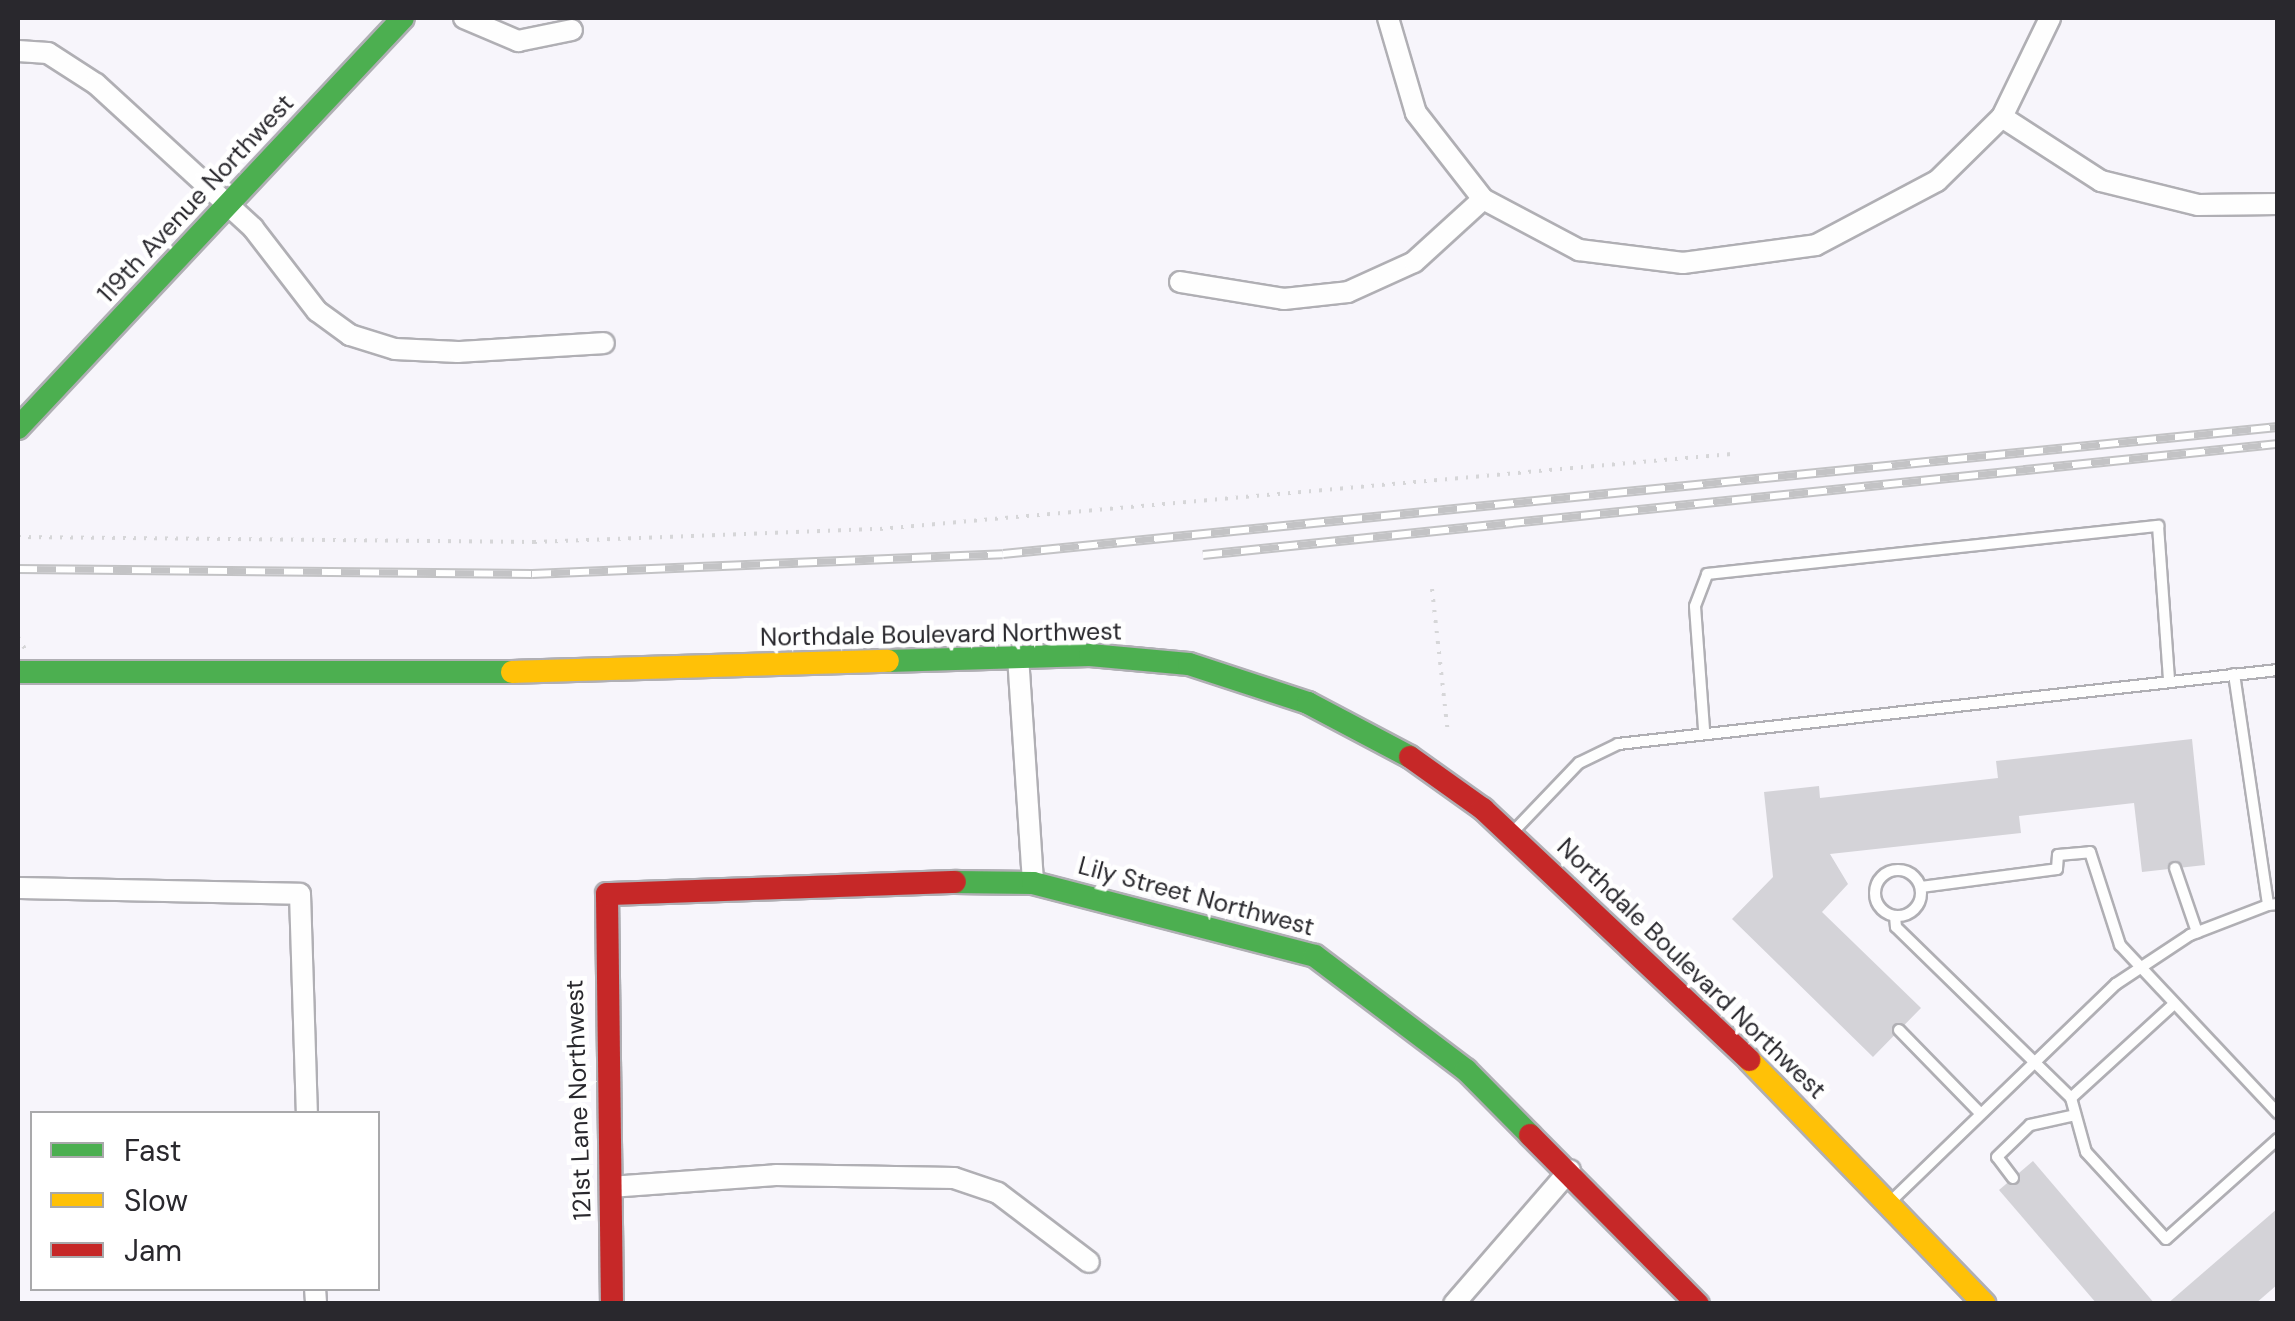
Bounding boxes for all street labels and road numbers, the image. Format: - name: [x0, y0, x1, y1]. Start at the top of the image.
- street label: 119th Avenue Northwest: [92, 89, 300, 309]
- street label: Northdale Boulevard Northwest: [760, 617, 1122, 653]
- street label: Northdale Boulevard Northwest: [1550, 832, 1832, 1106]
- street label: Lily Street Northwest: [1075, 851, 1317, 943]
- street label: 121st Lane Northwest: [560, 979, 598, 1221]

